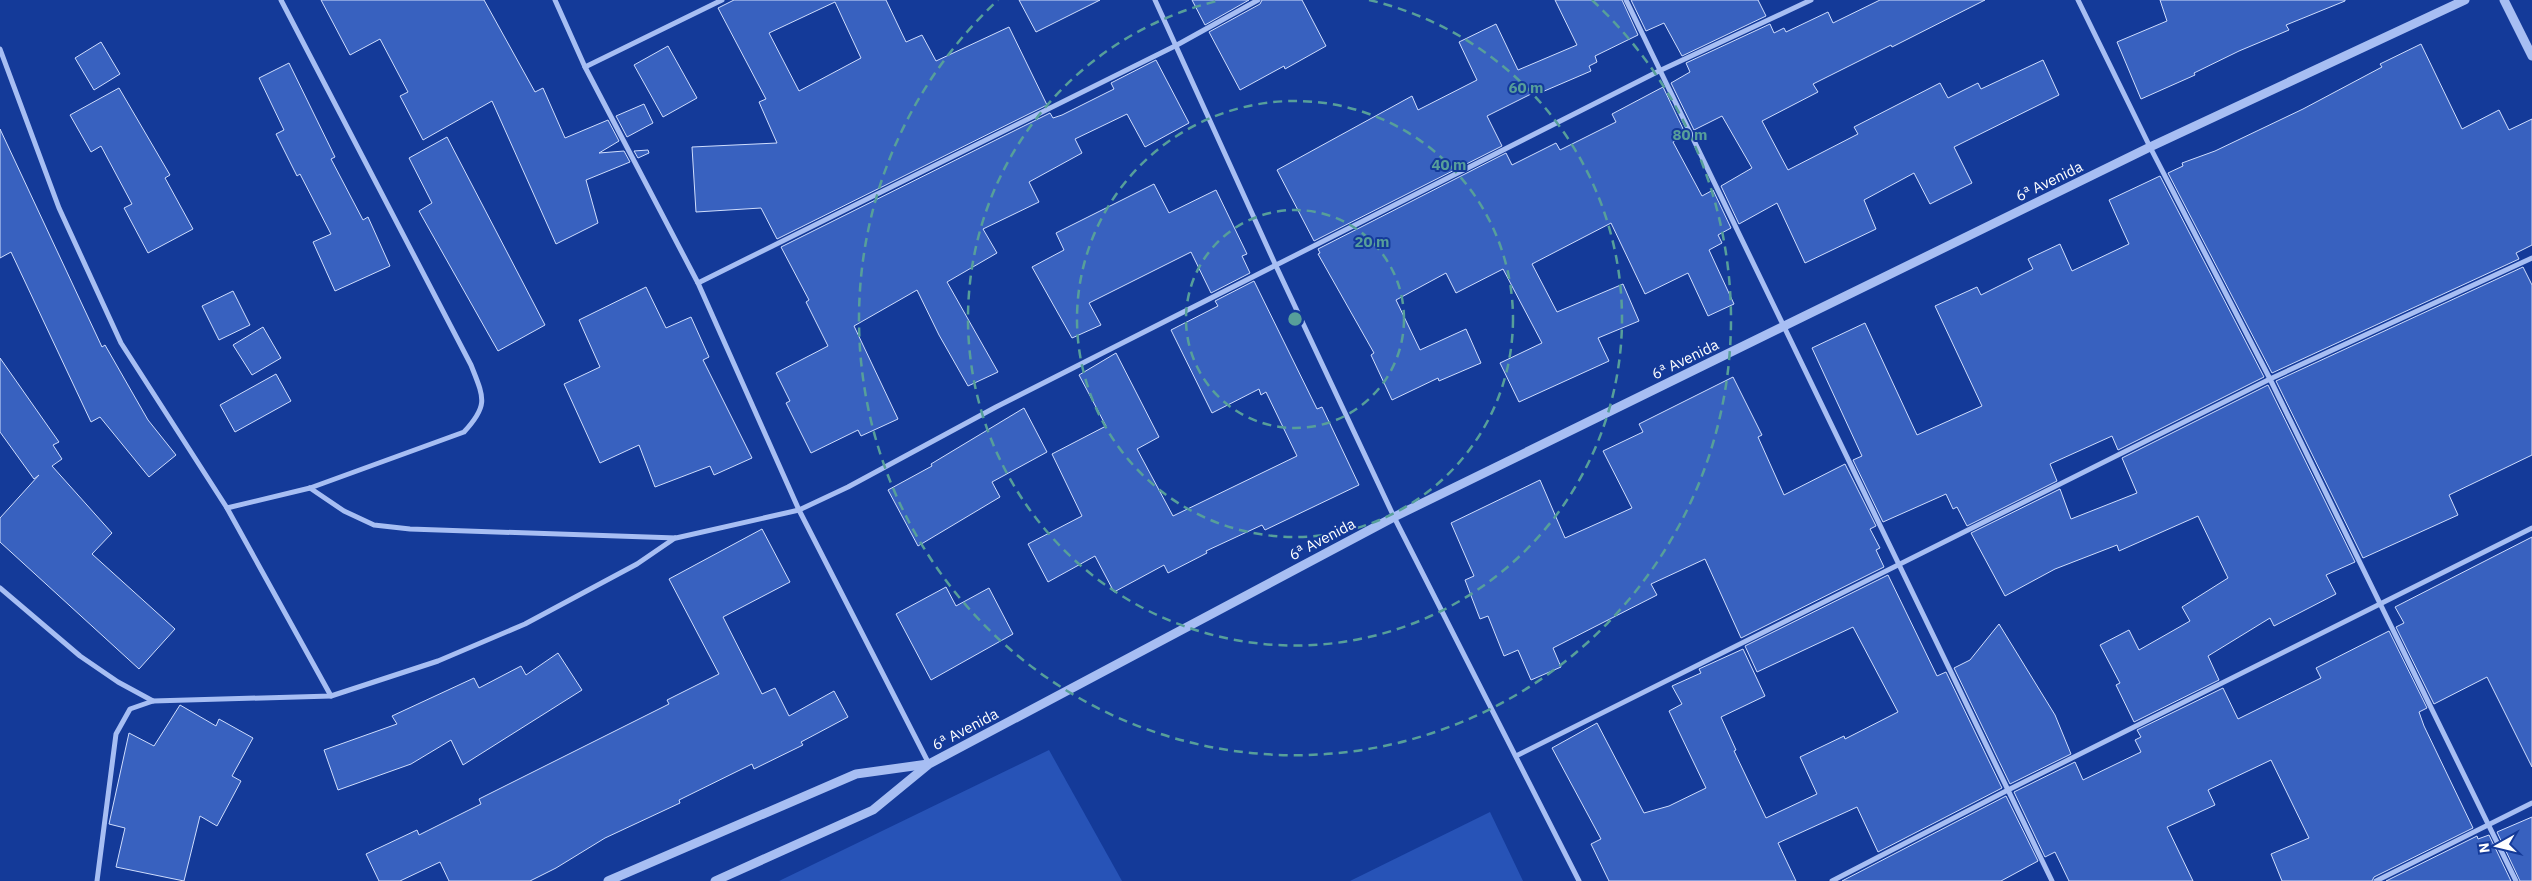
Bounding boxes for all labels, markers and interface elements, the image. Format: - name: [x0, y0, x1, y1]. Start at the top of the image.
- text: 60 m: [1509, 78, 1543, 97]
- text: 80 m: [1673, 125, 1707, 144]
- text: 40 m: [1432, 155, 1466, 174]
- street label: 6ª Avenida: [2012, 157, 2086, 205]
- text: 20 m: [1355, 232, 1389, 251]
- centre of rings: [1286, 310, 1304, 328]
- street label: 6ª Avenida: [1648, 335, 1722, 383]
- street label: 6ª Avenida: [1286, 514, 1358, 564]
- street label: 6ª Avenida: [929, 704, 1001, 754]
- north arrow: [2472, 821, 2522, 871]
- text: N: [2475, 842, 2494, 854]

